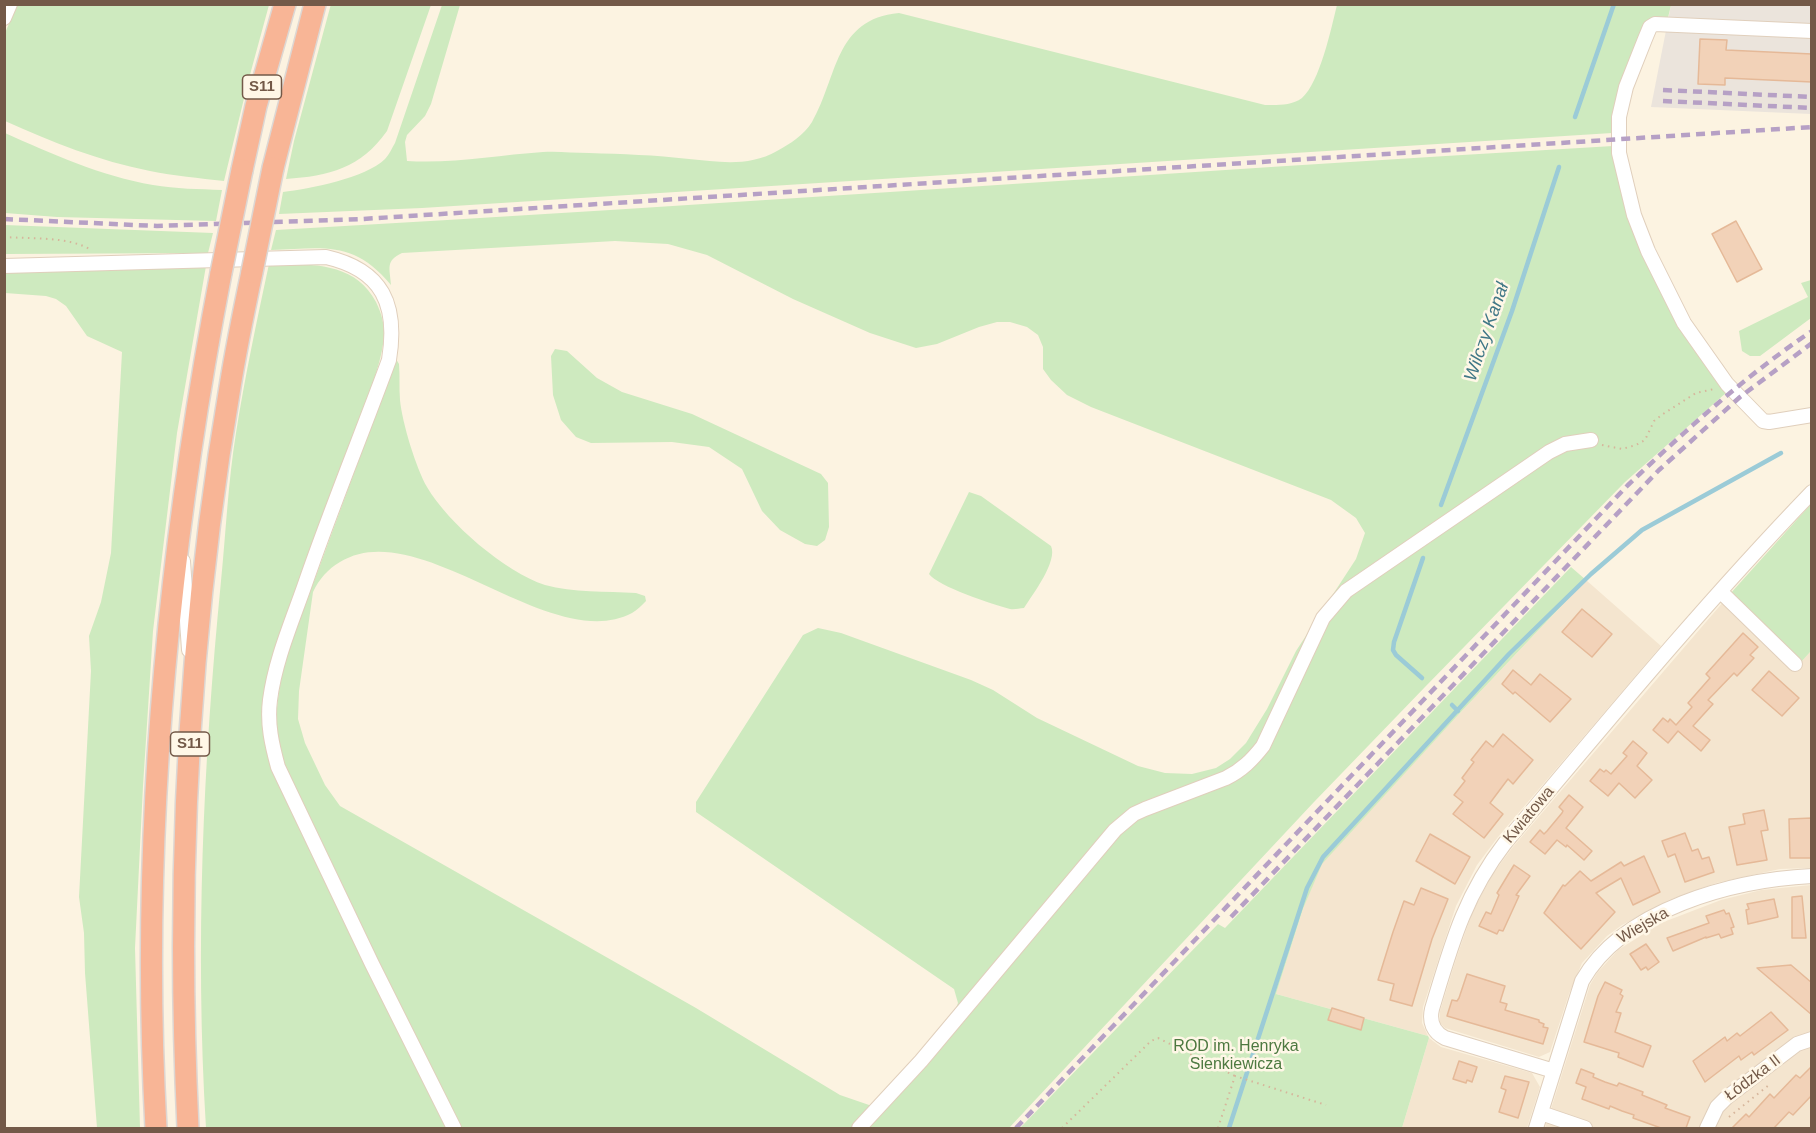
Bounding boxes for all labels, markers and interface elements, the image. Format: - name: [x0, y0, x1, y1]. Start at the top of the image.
- road number: S11: [242, 75, 282, 99]
- water label: Wilczy Kanał: [1460, 280, 1514, 384]
- road number: S11: [170, 732, 210, 756]
- street label: Kwiatowa: [1500, 783, 1558, 847]
- street label: Wiejska: [1614, 904, 1672, 948]
- park label: ROD im. Henryka Sienkiewicza: [1173, 1037, 1299, 1075]
- street label: Łódzka II: [1721, 1051, 1785, 1105]

